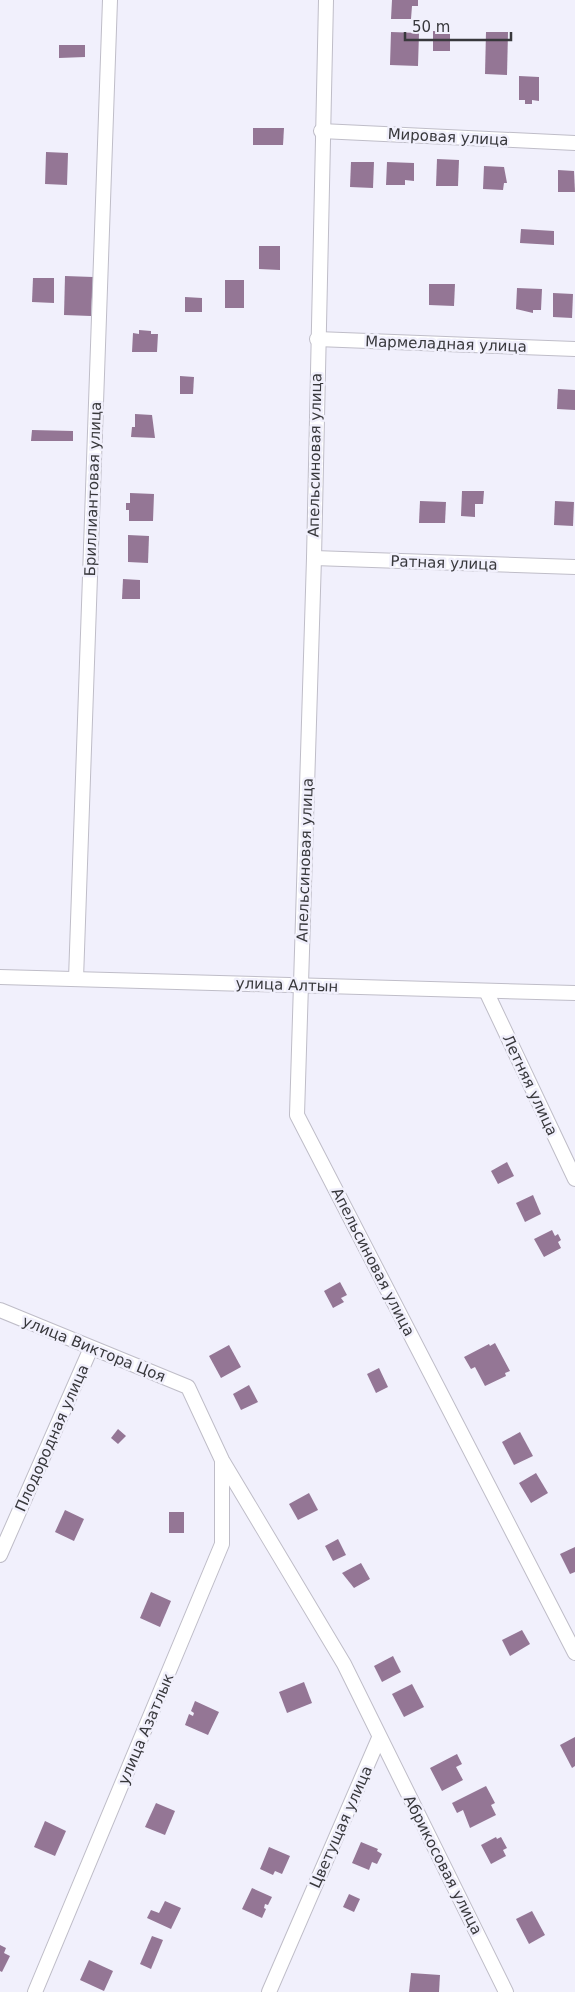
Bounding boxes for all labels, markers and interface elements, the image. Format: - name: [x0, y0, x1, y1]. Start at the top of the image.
- scale bar: [405, 10, 511, 42]
- text: 50 m: [412, 18, 450, 36]
- street label: Мировая улица: [387, 125, 509, 149]
- street label: Мармеладная улица: [365, 332, 527, 356]
- street label: Апельсиновая улица: [305, 373, 325, 537]
- street label: Бриллиантовая улица: [81, 401, 105, 577]
- street label: Ратная улица: [390, 552, 498, 574]
- street label: Апельсиновая улица: [293, 778, 317, 942]
- street label: улица Алтын: [235, 974, 339, 996]
- street label: Летняя улица: [499, 1032, 561, 1138]
- street label: Апельсиновая улица: [328, 1185, 418, 1339]
- street label: улица Виктора Цоя: [20, 1312, 168, 1386]
- street label: Плодородная улица: [11, 1362, 93, 1514]
- street label: улица Азатлык: [114, 1671, 178, 1787]
- street label: Цветущая улица: [306, 1763, 376, 1891]
- street label: Абрикосовая улица: [400, 1792, 486, 1938]

